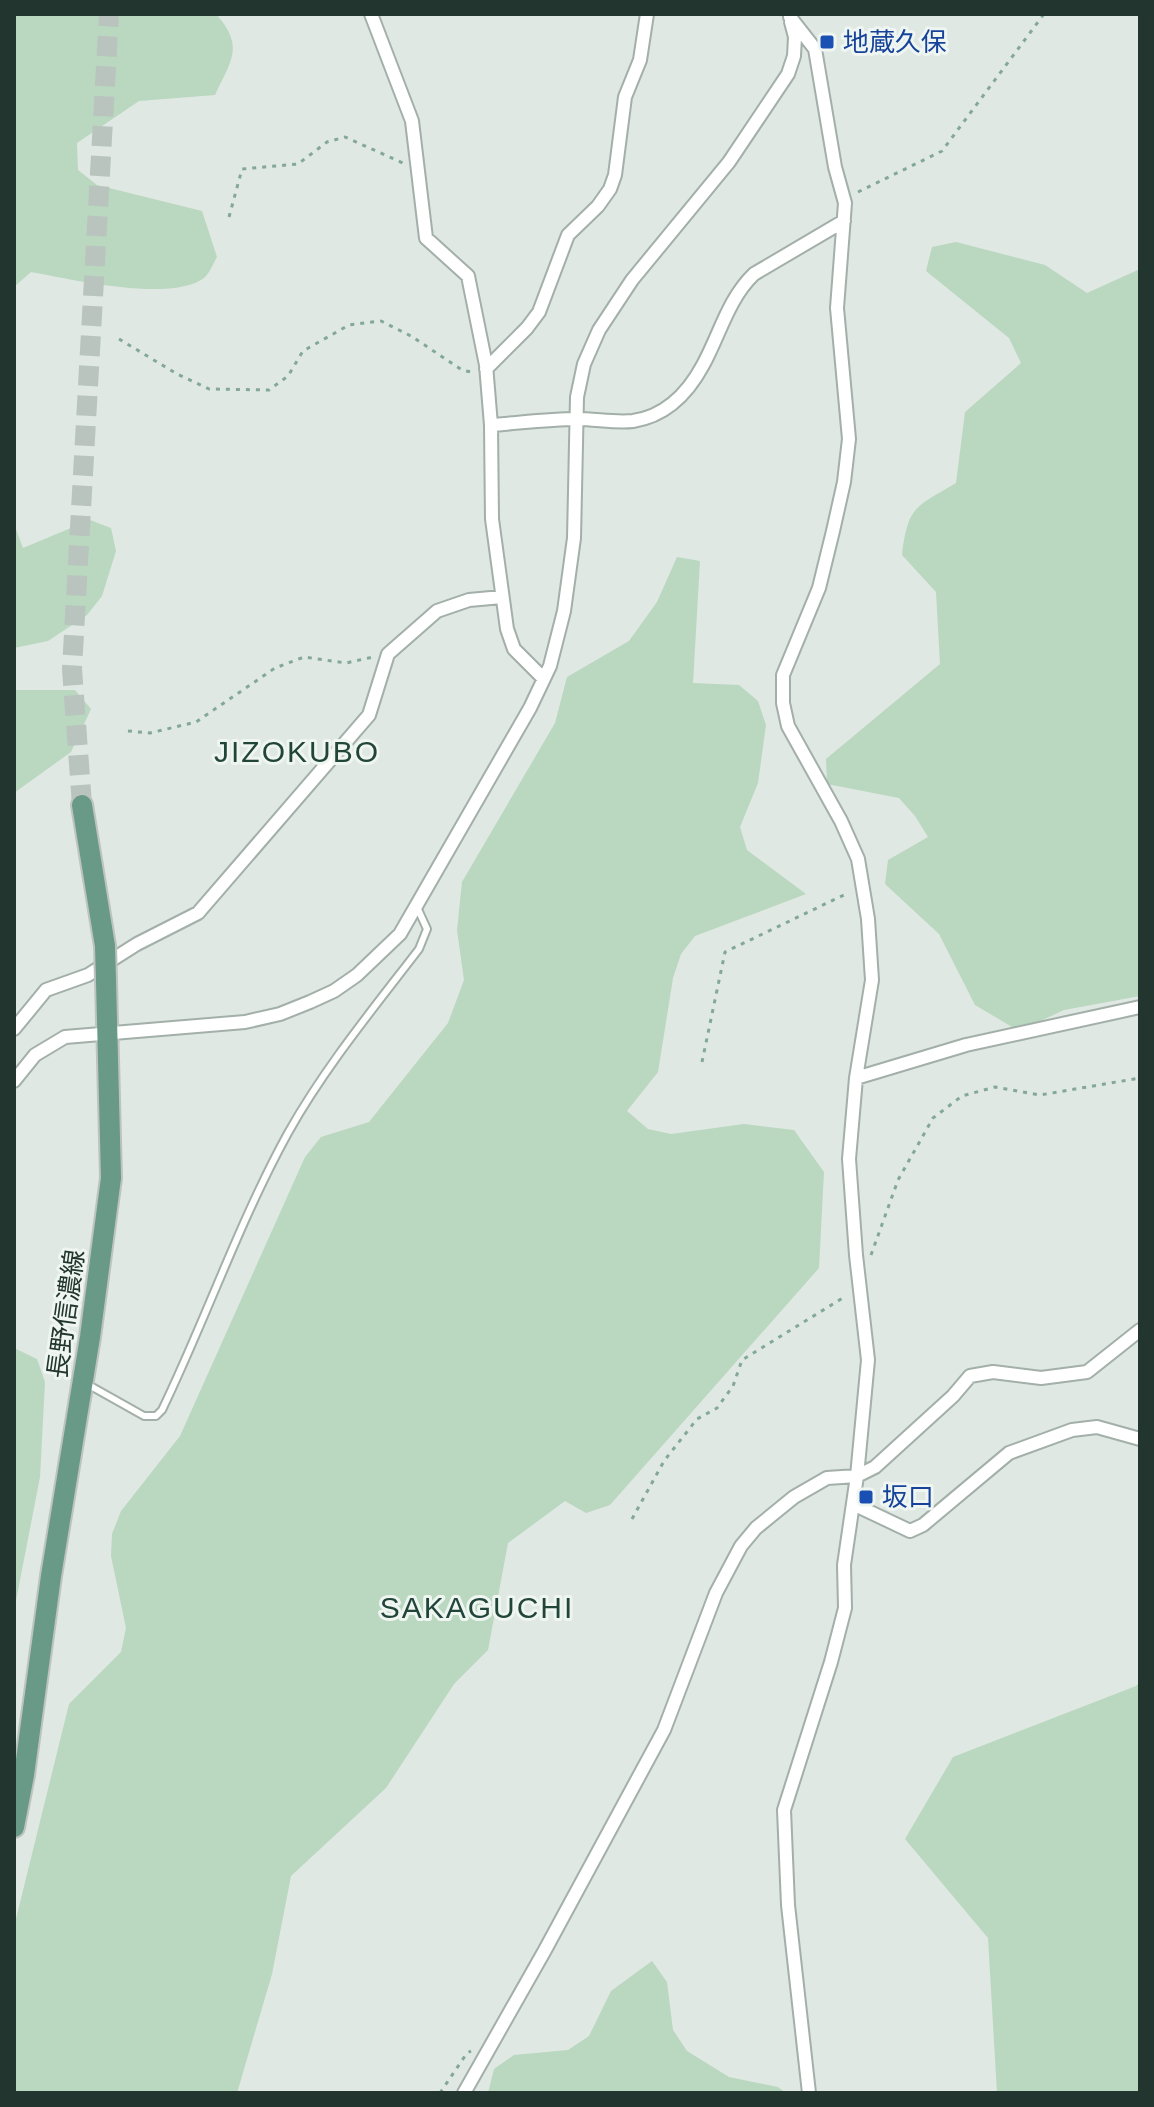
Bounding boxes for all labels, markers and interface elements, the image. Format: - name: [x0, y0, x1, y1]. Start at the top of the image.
- place label: 地蔵久保: [843, 27, 947, 57]
- marker: 地蔵久保: [818, 33, 836, 51]
- district label: JIZOKUBO: [214, 735, 380, 768]
- street label: 長野信濃線: [42, 1248, 90, 1380]
- place label: 坂口: [882, 1482, 934, 1512]
- marker: 坂口: [857, 1488, 875, 1506]
- district label: SAKAGUCHI: [380, 1591, 574, 1624]

